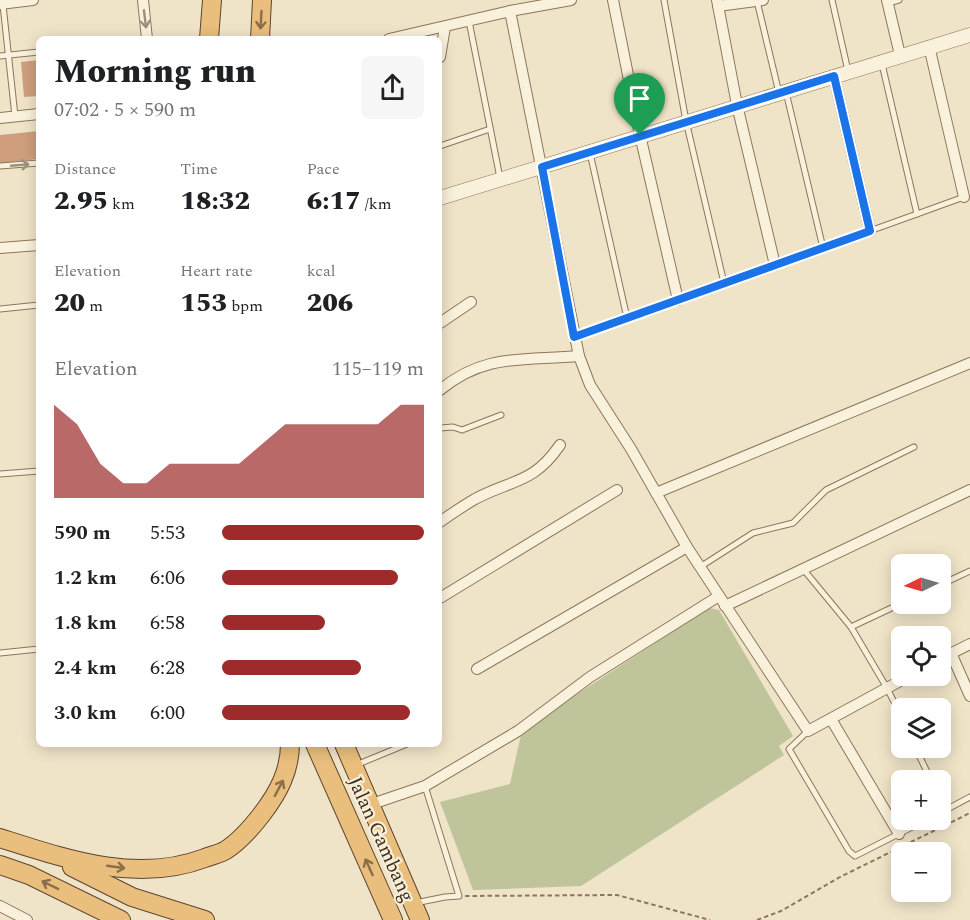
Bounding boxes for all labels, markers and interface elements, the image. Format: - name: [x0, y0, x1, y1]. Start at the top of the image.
- one-way arrow: [140, 9, 151, 29]
- one-way arrow: [256, 9, 267, 29]
- text: Morning run: [54, 47, 256, 97]
- button: share: [361, 56, 424, 119]
- pin: [614, 73, 665, 135]
- icon: arrive: [623, 82, 656, 115]
- text: 07:02 · 5 × 590 m: [54, 95, 196, 125]
- text: Distance: [54, 157, 116, 181]
- text: Time: [180, 157, 218, 181]
- text: Pace: [307, 157, 340, 181]
- one-way arrow: [9, 159, 29, 170]
- text: 2.95: [54, 181, 108, 221]
- text: 18:32: [180, 181, 250, 221]
- text: 6:17: [307, 181, 361, 221]
- text: km: [108, 192, 135, 216]
- text: /km: [361, 192, 391, 216]
- text: Elevation: [54, 259, 121, 283]
- text: Heart rate: [180, 259, 253, 283]
- text: kcal: [307, 259, 335, 283]
- text: 20: [54, 283, 85, 323]
- text: 153: [180, 283, 227, 323]
- text: 206: [307, 283, 353, 323]
- text: m: [85, 294, 103, 318]
- text: bpm: [227, 294, 263, 318]
- text: Elevation: [54, 354, 138, 384]
- text: 115–119 m: [332, 354, 424, 384]
- text: 590 m: [54, 518, 111, 548]
- text: 5:53: [150, 518, 185, 548]
- north arrow: [891, 554, 951, 614]
- map controls: [891, 554, 951, 902]
- text: 1.2 km: [54, 563, 117, 593]
- text: 6:06: [150, 563, 185, 593]
- text: 1.8 km: [54, 608, 117, 638]
- text: 6:58: [150, 608, 185, 638]
- button: locate: [891, 626, 951, 686]
- text: 2.4 km: [54, 653, 117, 683]
- text: 6:28: [150, 653, 185, 683]
- text: 3.0 km: [54, 698, 117, 728]
- text: 6:00: [150, 698, 185, 728]
- button: layers: [891, 698, 951, 758]
- button: +: [891, 770, 951, 830]
- street label: Jalan Gambang: [340, 772, 422, 907]
- one-way arrow: [273, 779, 285, 797]
- button: −: [891, 842, 951, 902]
- one-way arrow: [363, 858, 375, 876]
- one-way arrow: [106, 862, 125, 873]
- one-way arrow: [41, 879, 59, 890]

